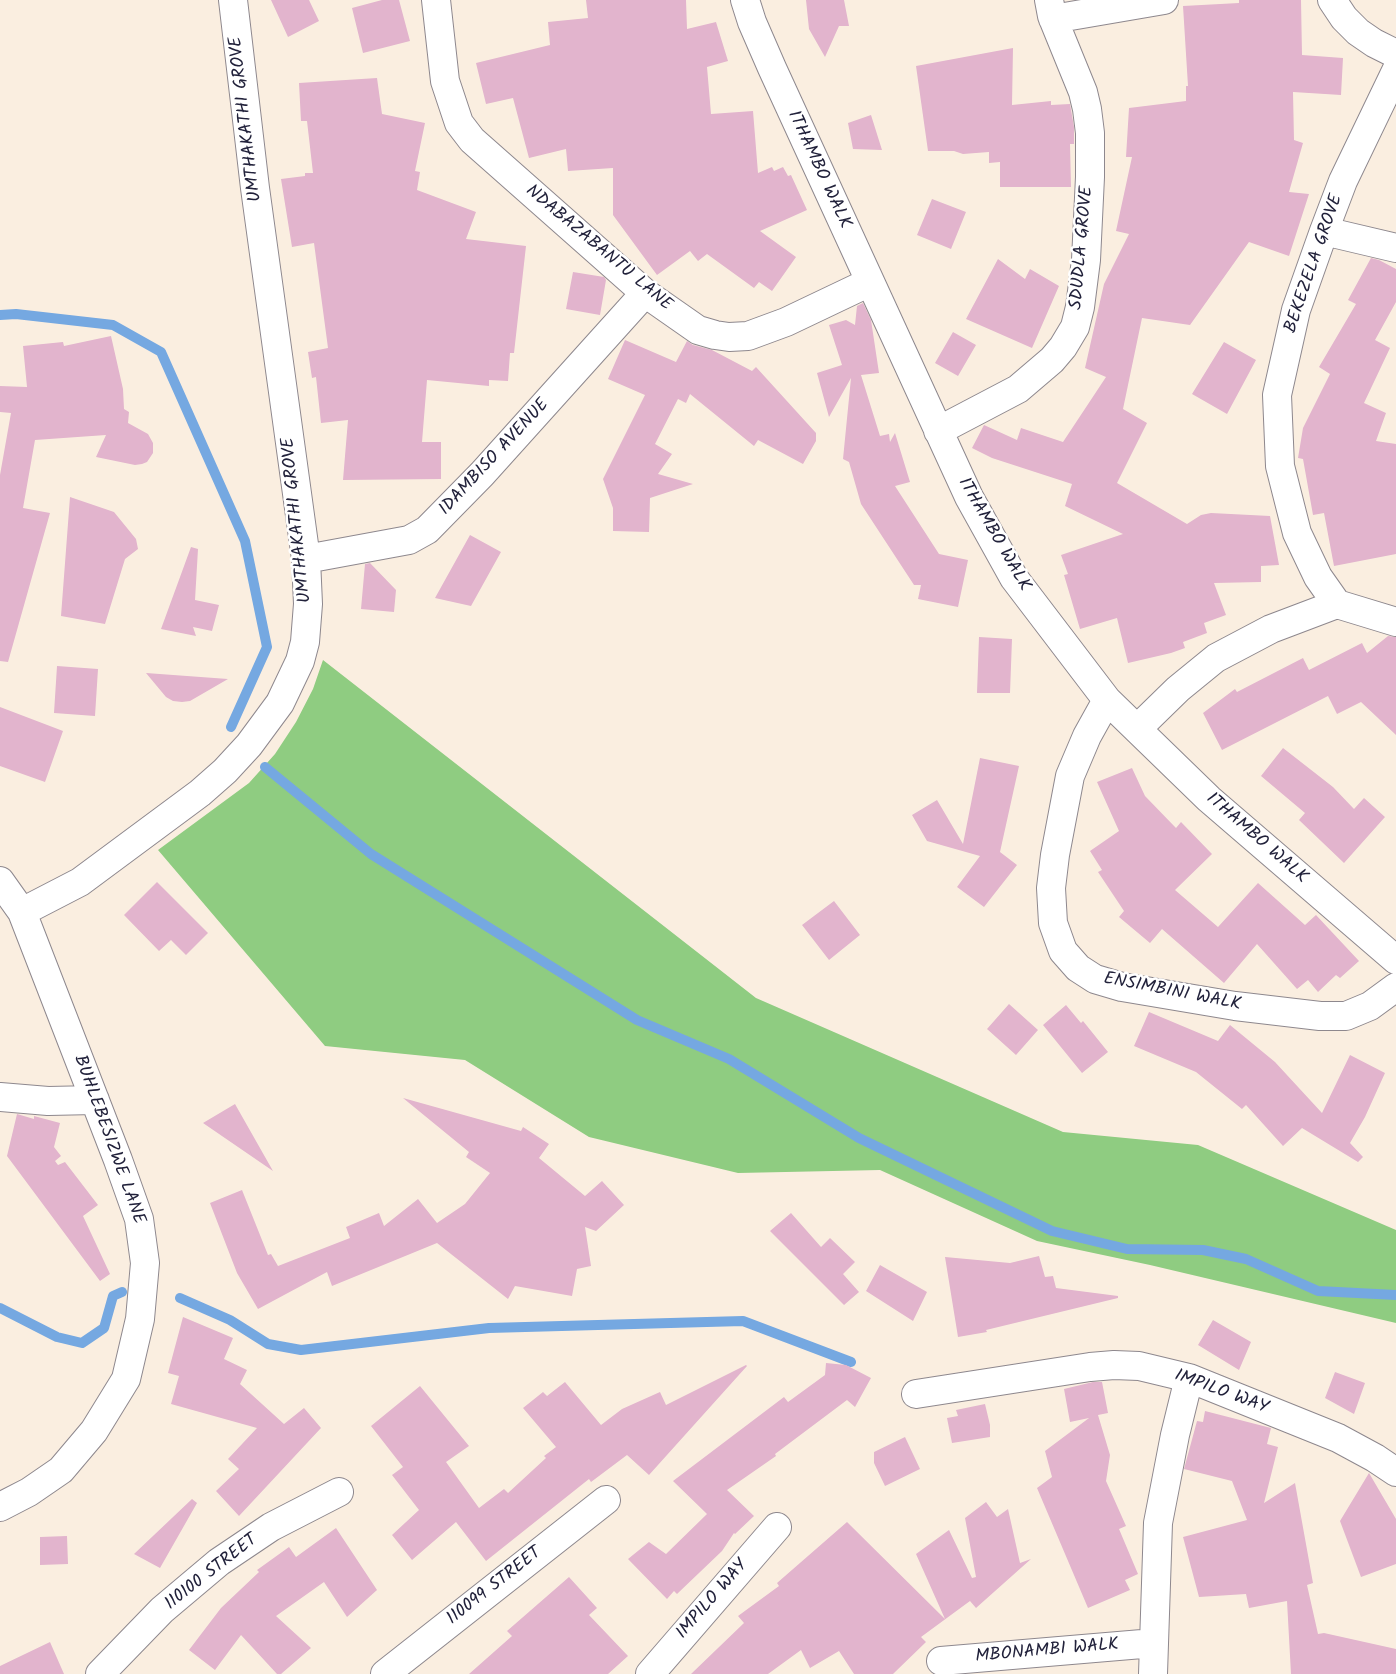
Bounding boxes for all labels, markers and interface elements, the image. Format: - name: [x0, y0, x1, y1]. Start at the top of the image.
- street label: UMTHAKATHI GROVE: [226, 35, 268, 203]
- street label: ITHAMBO WALK: [781, 108, 855, 232]
- street label: NDABAZABANTU LANE: [520, 181, 676, 317]
- street label: SDUDLA GROVE: [1067, 185, 1099, 311]
- street label: BEKEZELA GROVE: [1281, 192, 1349, 336]
- street label: IDAMBISO AVENUE: [435, 395, 555, 521]
- street label: UMTHAKATHI GROVE: [279, 436, 317, 604]
- street label: ITHAMBO WALK: [952, 474, 1034, 596]
- street label: ITHAMBO WALK: [1201, 789, 1311, 889]
- street label: ENSIMBINI WALK: [1101, 969, 1243, 1017]
- street label: BUHLEBESIZWE LANE: [67, 1053, 149, 1227]
- street label: IMPILO WAY: [1171, 1366, 1271, 1420]
- street label: 110100 STREET: [161, 1530, 263, 1616]
- street label: 110099 STREET: [443, 1543, 547, 1631]
- street label: IMPILO WAY: [673, 1556, 753, 1644]
- street label: MBONAMBI WALK: [974, 1635, 1120, 1669]

